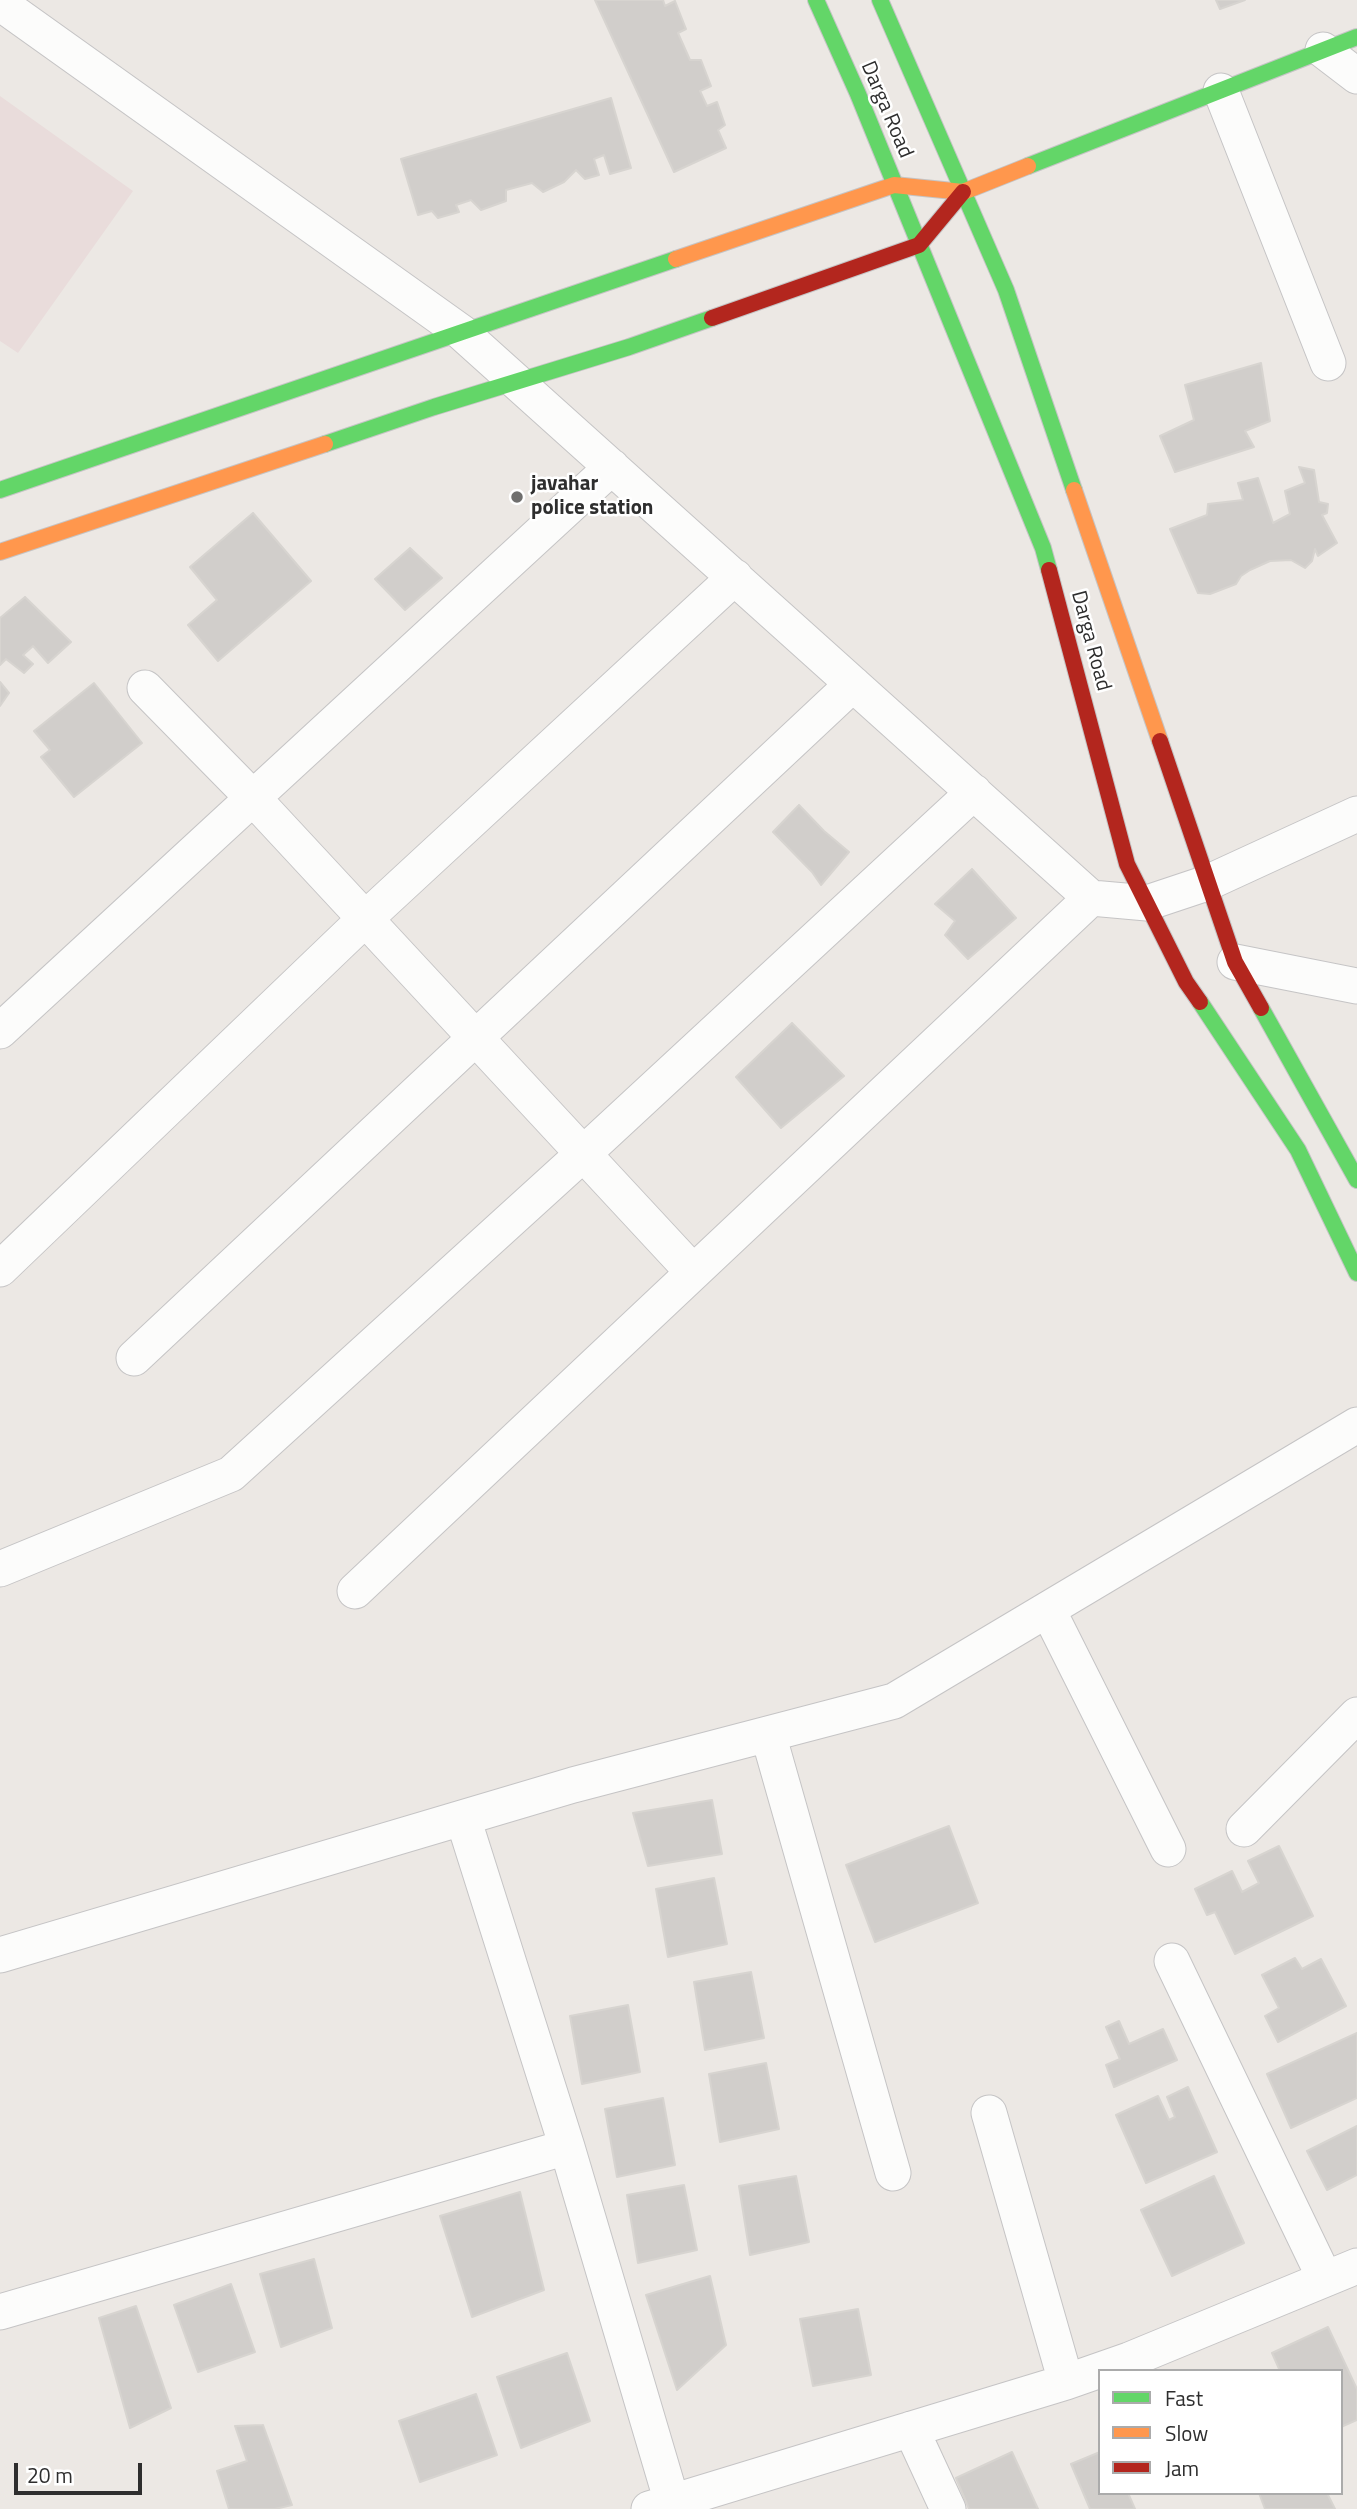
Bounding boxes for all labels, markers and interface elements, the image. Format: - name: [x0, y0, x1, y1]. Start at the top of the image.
- street label: Darga Road: [854, 58, 918, 162]
- place label: javahar police station: [531, 472, 653, 522]
- marker: javahar police station: [509, 489, 525, 505]
- street label: Darga Road: [1065, 588, 1115, 694]
- legend: [1098, 2369, 1343, 2495]
- text: Fast: [1165, 2382, 1203, 2414]
- text: Slow: [1165, 2417, 1208, 2449]
- scale bar: [18, 2450, 145, 2494]
- text: Jam: [1165, 2452, 1199, 2484]
- text: 20 m: [27, 2459, 73, 2491]

